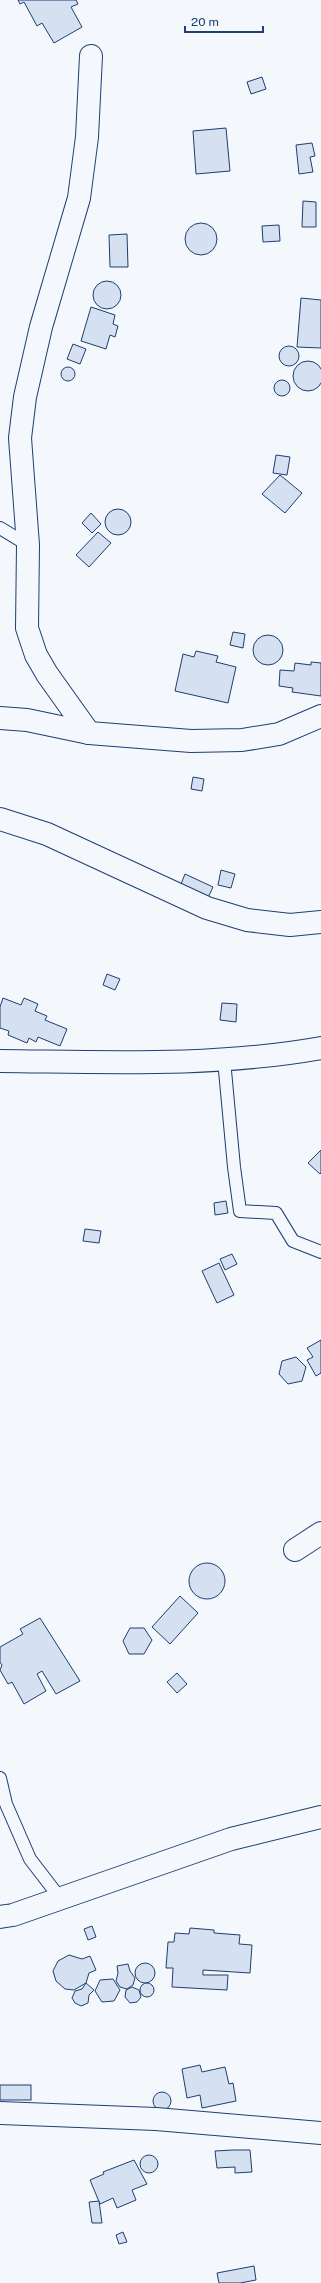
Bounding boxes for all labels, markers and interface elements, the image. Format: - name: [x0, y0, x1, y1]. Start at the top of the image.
- scale bar: [185, 8, 263, 34]
- text: 20 m: [191, 15, 219, 29]

